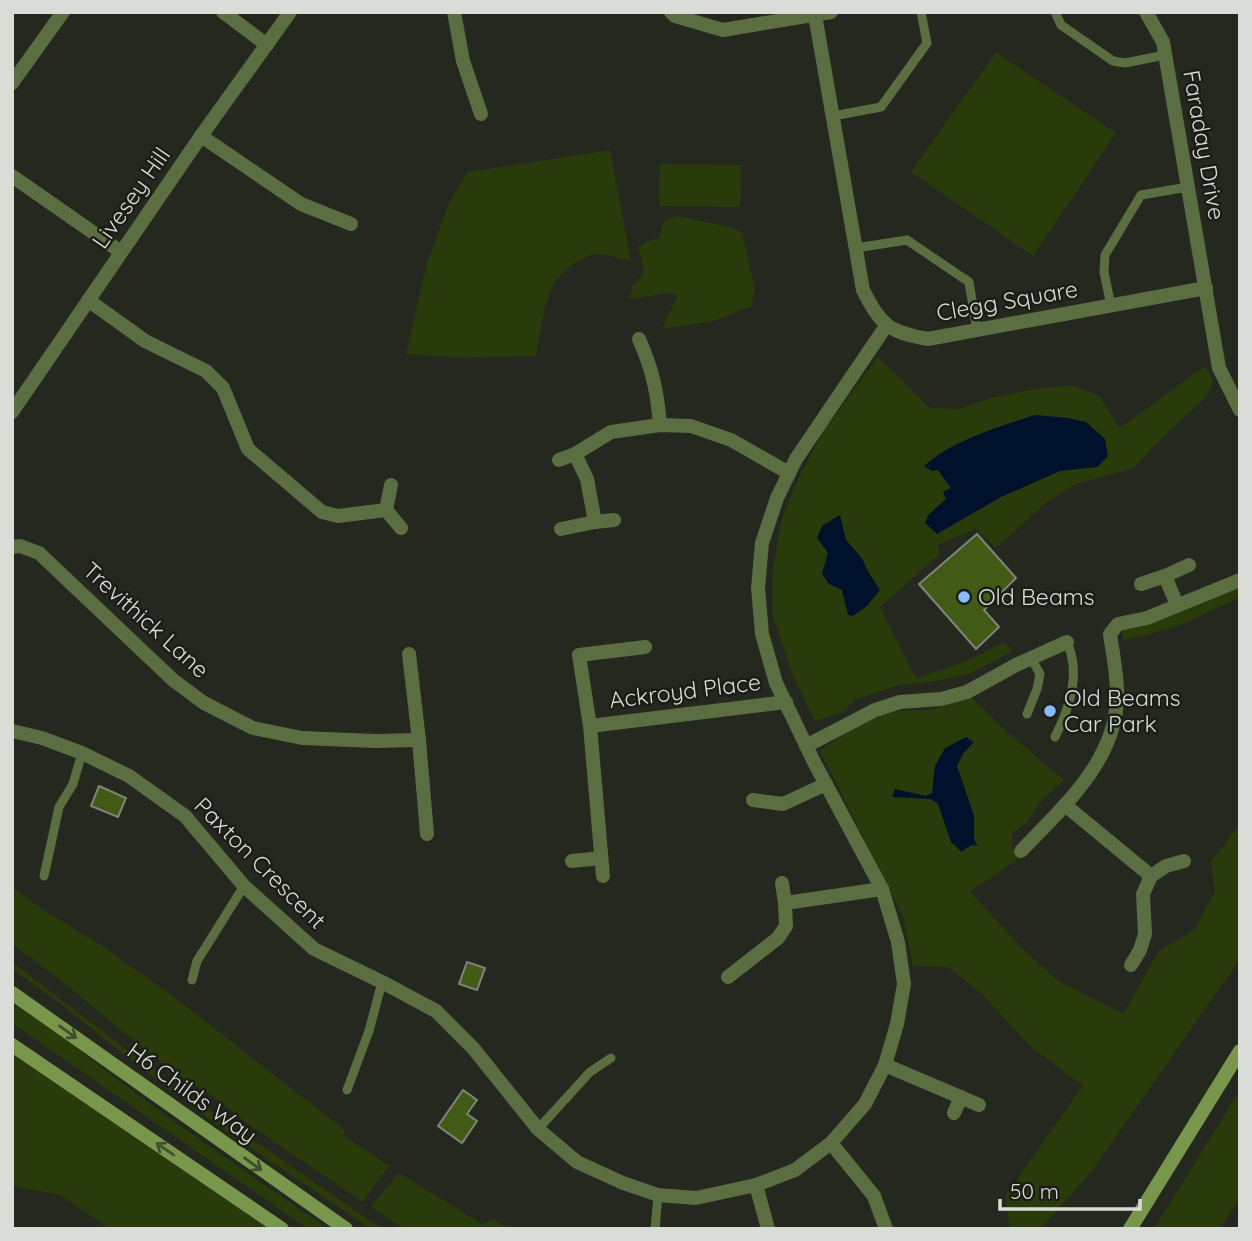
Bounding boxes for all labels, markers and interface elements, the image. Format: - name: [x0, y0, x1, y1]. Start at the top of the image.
- street label: Faraday Drive: [1177, 68, 1232, 222]
- street label: Livesey Hill: [85, 141, 176, 254]
- street label: Clegg Square: [934, 274, 1080, 327]
- street label: Trevithick Lane: [77, 555, 215, 684]
- place label: Old Beams: [978, 582, 1095, 611]
- marker: Old Beams: [956, 589, 972, 605]
- street label: Ackroyd Place: [608, 667, 762, 714]
- place label: Old Beams Car Park: [1064, 683, 1181, 738]
- marker: Old Beams Car Park: [1042, 703, 1058, 719]
- street label: Paxton Crescent: [189, 791, 332, 935]
- one-way arrow: [58, 1025, 77, 1039]
- street label: H6 Childs Way: [122, 1036, 263, 1149]
- one-way arrow: [155, 1142, 175, 1156]
- one-way arrow: [243, 1157, 262, 1171]
- scale bar: [1000, 1168, 1140, 1212]
- text: 50 m: [1010, 1178, 1059, 1204]

